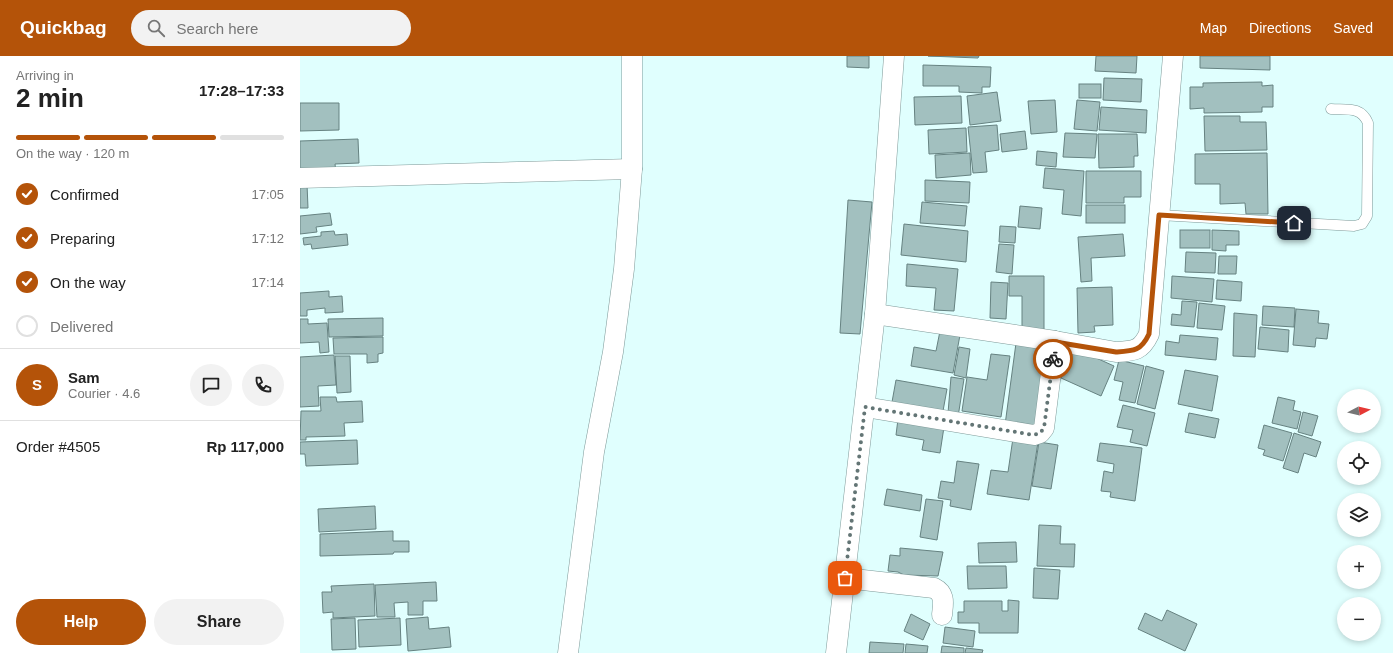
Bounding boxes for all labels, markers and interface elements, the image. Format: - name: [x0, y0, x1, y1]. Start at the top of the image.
- search box: [131, 10, 411, 46]
- text: Quickbag: [20, 17, 107, 38]
- icon: search: [145, 17, 167, 39]
- text: Search here: [177, 20, 258, 37]
- text: Map: [1200, 20, 1227, 36]
- text: Directions: [1249, 20, 1311, 36]
- text: Saved: [1333, 20, 1373, 36]
- text: Arriving in: [16, 68, 74, 83]
- text: 17:28–17:33: [199, 82, 284, 99]
- text: 2 min: [16, 83, 84, 113]
- text: On the way · 120 m: [16, 146, 129, 161]
- icon: check: [16, 183, 38, 205]
- text: Confirmed: [50, 186, 119, 203]
- text: 17:05: [251, 187, 284, 202]
- pin: [1277, 206, 1311, 240]
- icon: home: [1283, 212, 1305, 234]
- icon: check: [16, 227, 38, 249]
- text: Preparing: [50, 230, 115, 247]
- text: 17:12: [251, 231, 284, 246]
- icon: check: [16, 271, 38, 293]
- text: On the way: [50, 274, 126, 291]
- text: 17:14: [251, 275, 284, 290]
- text: Delivered: [50, 318, 113, 335]
- courier: [1033, 339, 1073, 379]
- icon: bike: [1042, 348, 1064, 370]
- button: chat: [190, 364, 232, 406]
- button: phone: [242, 364, 284, 406]
- text: Sam: [68, 369, 100, 386]
- text: S: [32, 376, 42, 393]
- text: Courier · 4.6: [68, 386, 140, 401]
- north arrow: [1337, 389, 1381, 433]
- map controls: [1337, 389, 1381, 641]
- text: Order #4505: [16, 438, 100, 455]
- text: Rp 117,000: [206, 438, 284, 455]
- button: locate: [1337, 441, 1381, 485]
- button: layers: [1337, 493, 1381, 537]
- button: +: [1337, 545, 1381, 589]
- pin: [828, 561, 862, 595]
- icon: bag: [834, 567, 856, 589]
- button: −: [1337, 597, 1381, 641]
- button: Help: [16, 599, 146, 645]
- button: Share: [154, 599, 284, 645]

